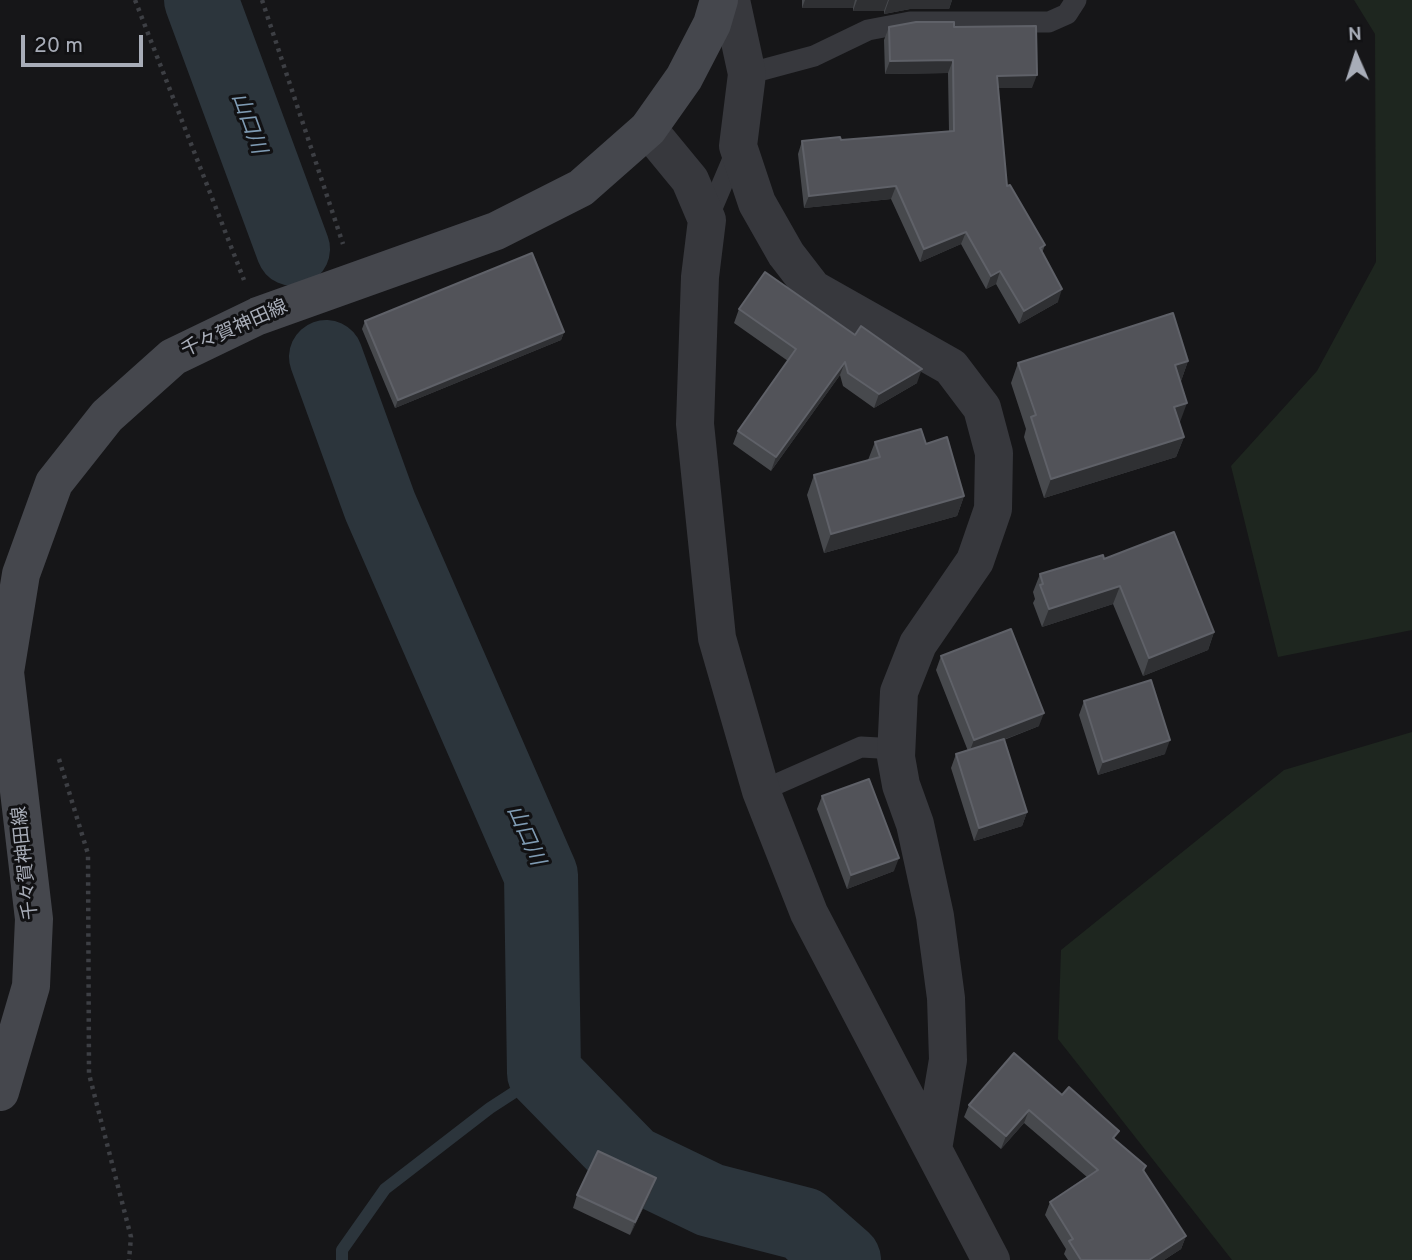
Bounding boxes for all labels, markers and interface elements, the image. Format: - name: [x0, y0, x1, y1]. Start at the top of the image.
- scale bar: [24, 21, 147, 65]
- north arrow: [1321, 21, 1391, 91]
- text: N: [1347, 23, 1362, 47]
- text: 20 m: [34, 33, 83, 60]
- water label: 山口川: [224, 90, 270, 158]
- street label: 千々賀神田線: [178, 296, 292, 364]
- water label: 山口川: [500, 802, 548, 870]
- street label: 千々賀神田線: [10, 805, 44, 921]

